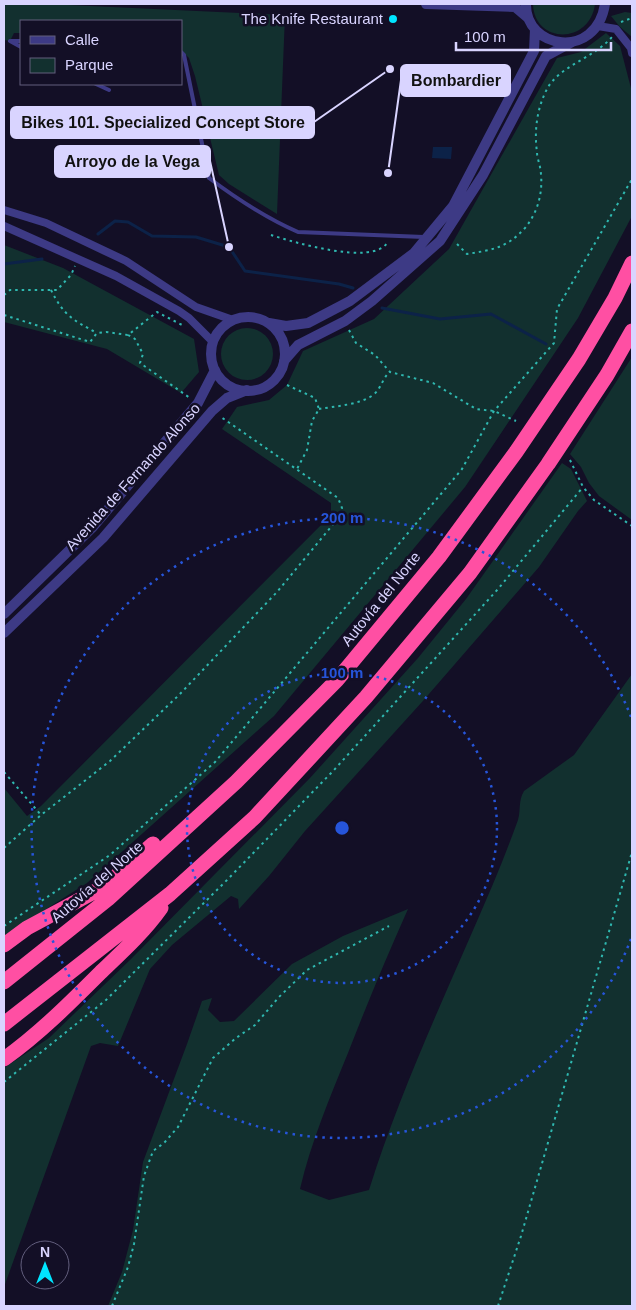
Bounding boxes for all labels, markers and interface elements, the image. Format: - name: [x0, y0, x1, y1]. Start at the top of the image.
- place label: The Knife Restaurant: [241, 10, 384, 27]
- marker: The Knife Restaurant: [387, 13, 399, 25]
- legend: [20, 20, 182, 85]
- scale bar: [456, 20, 611, 52]
- text: 100 m: [464, 28, 506, 45]
- text: Calle: [65, 31, 99, 48]
- text: Parque: [65, 56, 113, 73]
- callout: Bombardier: [401, 65, 510, 96]
- text: Bombardier: [411, 72, 501, 89]
- callout: Bikes 101. Specialized Concept Store: [11, 107, 314, 138]
- text: Bikes 101. Specialized Concept Store: [21, 114, 305, 131]
- callout: Arroyo de la Vega: [55, 146, 210, 177]
- text: Arroyo de la Vega: [64, 153, 200, 170]
- street label: Avenida de Fernando Alonso: [62, 399, 203, 554]
- text: 200 m: [321, 509, 363, 526]
- street label: Autovía del Norte: [338, 548, 424, 649]
- text: 100 m: [321, 664, 363, 681]
- centre of rings: [333, 819, 351, 837]
- street label: Autovía del Norte: [47, 837, 146, 926]
- north arrow: [20, 1240, 70, 1290]
- text: N: [40, 1244, 50, 1260]

